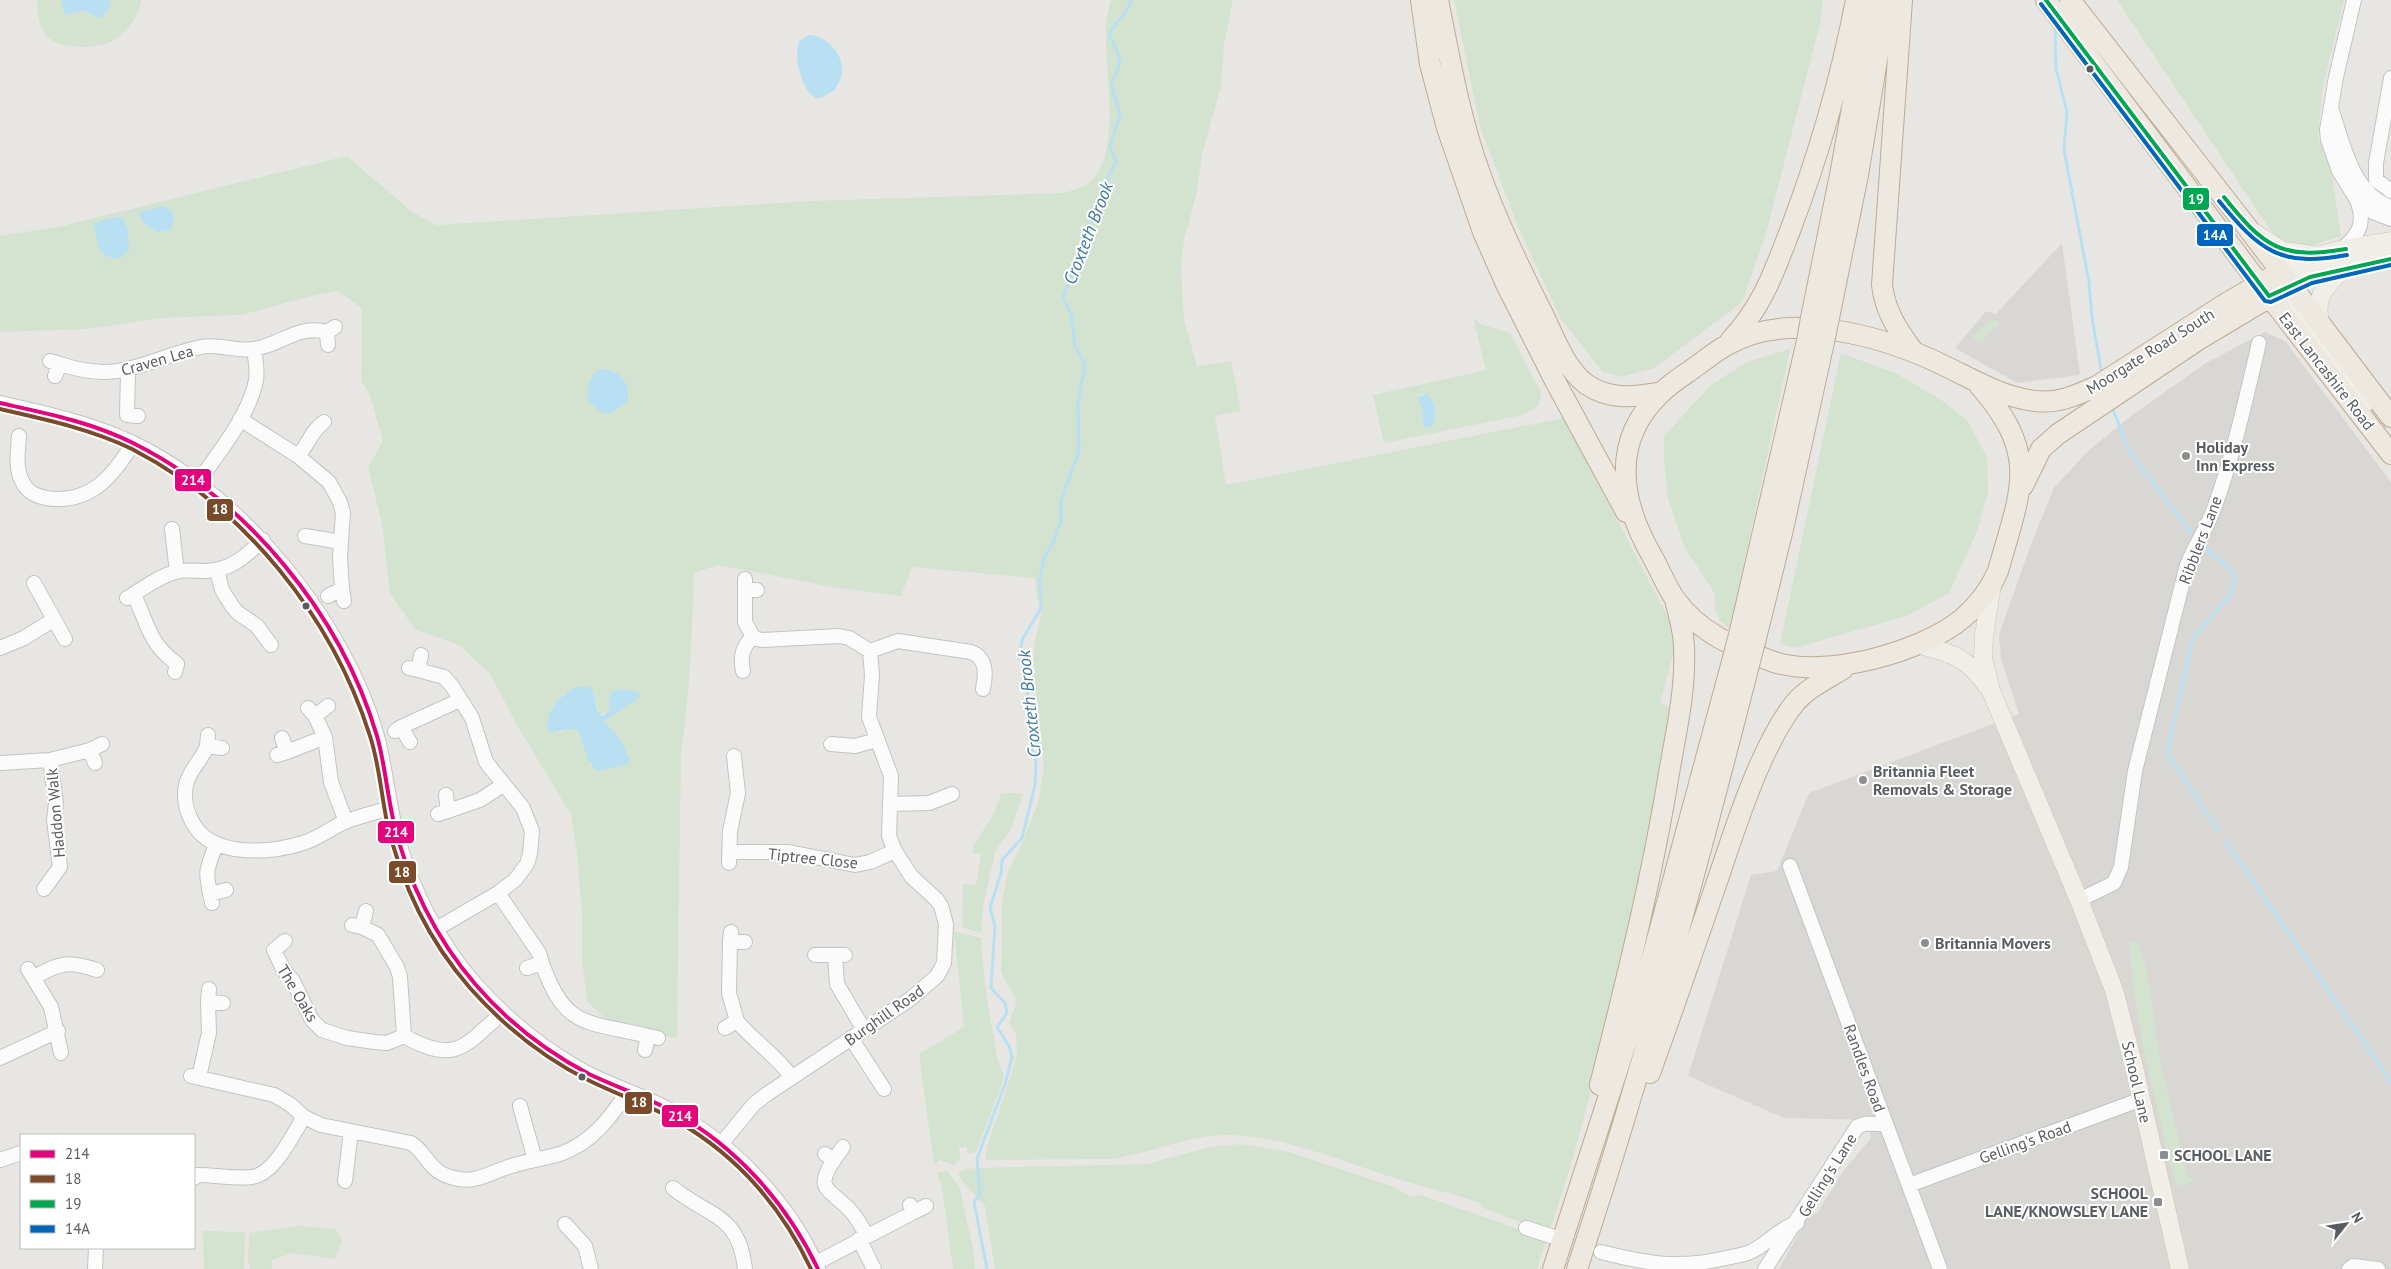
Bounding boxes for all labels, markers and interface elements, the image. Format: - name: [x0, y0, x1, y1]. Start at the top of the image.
- unlabelled marker: [2085, 64, 2095, 74]
- water label: Croxteth Brook: [1058, 178, 1118, 288]
- line badge: 19: [2182, 187, 2210, 211]
- text: 19: [2188, 190, 2204, 208]
- line badge: 14A: [2196, 223, 2234, 247]
- text: 14A: [2203, 226, 2228, 244]
- street label: Moorgate Road South: [2082, 303, 2218, 399]
- street label: East Lancashire Road: [2275, 308, 2379, 434]
- street label: Craven Lea: [119, 340, 195, 380]
- place label: Holiday Inn Express: [2196, 437, 2275, 475]
- marker: Holiday Inn Express: [2180, 450, 2192, 462]
- line badge: 214: [174, 468, 212, 492]
- text: 214: [181, 471, 205, 489]
- street label: Ribblers Lane: [2174, 493, 2226, 587]
- line badge: 18: [206, 498, 234, 522]
- text: 18: [212, 500, 228, 518]
- unlabelled marker: [301, 601, 311, 611]
- water label: Croxteth Brook: [1012, 648, 1046, 759]
- place label: Britannia Fleet Removals & Storage: [1873, 761, 2012, 799]
- street label: Haddon Walk: [41, 767, 69, 859]
- marker: Britannia Fleet Removals & Storage: [1857, 774, 1869, 786]
- line badge: 214: [377, 820, 415, 844]
- text: 214: [384, 823, 408, 841]
- street label: Tiptree Close: [767, 843, 859, 873]
- line badge: 18: [388, 860, 417, 884]
- text: 18: [394, 863, 410, 881]
- place label: Britannia Movers: [1935, 933, 2051, 953]
- marker: Britannia Movers: [1919, 937, 1931, 949]
- street label: The Oaks: [273, 961, 323, 1026]
- street label: Burghill Road: [840, 980, 928, 1050]
- street label: Randles Road: [1840, 1021, 1890, 1115]
- street label: School Lane: [2118, 1039, 2156, 1125]
- unlabelled marker: [577, 1072, 587, 1082]
- line badge: 18: [624, 1091, 653, 1115]
- text: 18: [631, 1093, 647, 1111]
- line badge: 214: [661, 1104, 699, 1128]
- text: 214: [668, 1107, 692, 1125]
- street label: Gelling's Road: [1976, 1116, 2074, 1168]
- street label: Gelling's Lane: [1793, 1129, 1861, 1221]
- legend: [20, 1134, 195, 1249]
- text: 214: [65, 1144, 90, 1163]
- place label: SCHOOL LANE: [2174, 1145, 2272, 1165]
- marker: SCHOOL LANE: [2158, 1149, 2170, 1161]
- text: 18: [65, 1169, 81, 1188]
- place label: SCHOOL LANE/KNOWSLEY LANE: [1985, 1183, 2149, 1221]
- text: 19: [65, 1194, 81, 1213]
- marker: SCHOOL LANE/KNOWSLEY LANE: [2152, 1196, 2164, 1208]
- north arrow: [2321, 1199, 2371, 1249]
- text: N: [2347, 1209, 2367, 1226]
- text: 14A: [65, 1219, 90, 1238]

